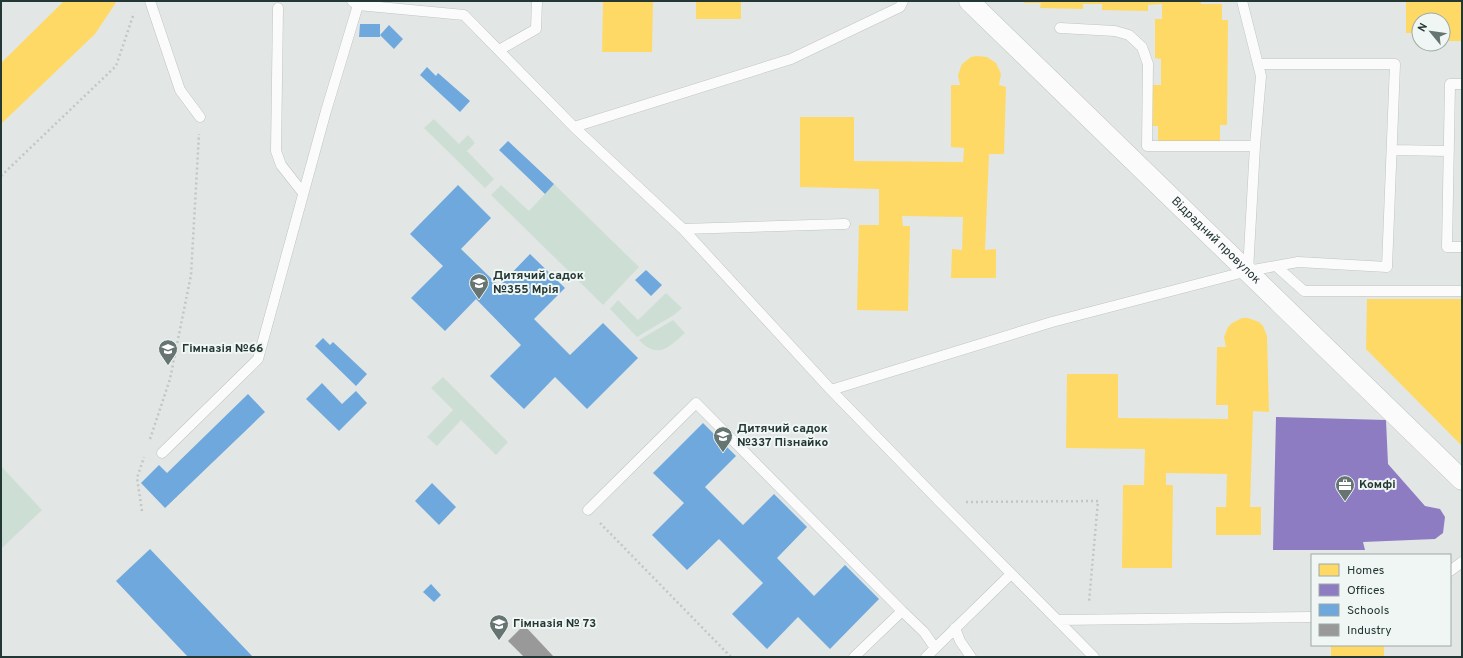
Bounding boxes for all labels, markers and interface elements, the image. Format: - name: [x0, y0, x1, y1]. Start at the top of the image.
- north arrow: [1411, 12, 1451, 52]
- text: N: [1415, 21, 1431, 34]
- street label: Відрадний провулок: [1167, 193, 1264, 288]
- place label: Дитячий садок №355 Мрія: [493, 268, 584, 298]
- school or university icon: Дитячий садок №355 Мрія: [468, 272, 490, 300]
- school or university icon: Гімназія №66: [157, 338, 179, 366]
- place label: Гімназія №66: [182, 341, 263, 357]
- place label: Дитячий садок №337 Пізнайко: [737, 421, 828, 451]
- school or university icon: Дитячий садок №337 Пізнайко: [712, 425, 734, 453]
- office icon: Комфі: [1334, 474, 1356, 502]
- place label: Комфі: [1359, 477, 1396, 493]
- legend: [1311, 554, 1451, 646]
- text: Homes: [1347, 563, 1384, 579]
- text: Offices: [1347, 583, 1385, 599]
- text: Schools: [1347, 603, 1389, 619]
- school or university icon: Гімназія № 73: [488, 613, 510, 641]
- place label: Гімназія № 73: [513, 616, 596, 632]
- text: Industry: [1347, 623, 1392, 639]

